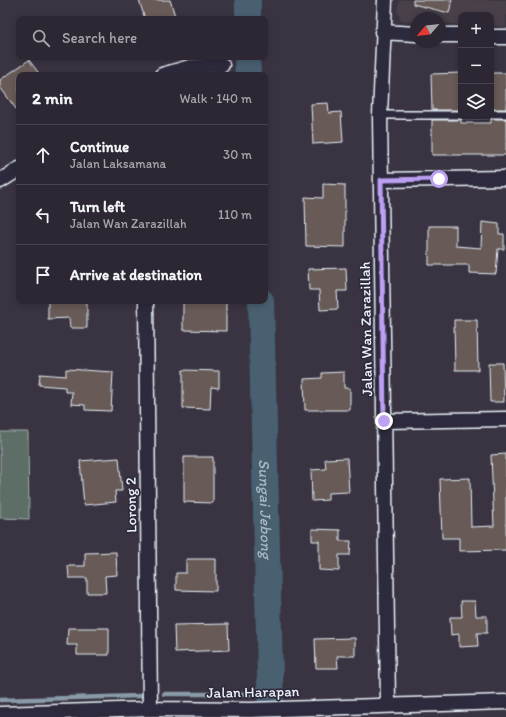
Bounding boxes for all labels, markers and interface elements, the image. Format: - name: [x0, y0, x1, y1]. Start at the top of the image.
- north arrow: [410, 12, 446, 48]
- map controls: [458, 12, 494, 120]
- button: +: [458, 12, 494, 48]
- search box: [16, 16, 268, 60]
- icon: search: [30, 27, 52, 49]
- text: Search here: [62, 29, 137, 47]
- button: −: [458, 48, 494, 84]
- button: layers: [458, 84, 494, 120]
- text: 2 min: [32, 88, 72, 108]
- text: Walk · 140 m: [180, 91, 252, 106]
- text: Continue: [70, 138, 129, 156]
- icon: ahead: [32, 144, 54, 166]
- text: 30 m: [223, 147, 252, 162]
- text: Jalan Laksamana: [70, 156, 166, 171]
- route start: [430, 170, 448, 188]
- text: Turn left: [70, 198, 125, 216]
- icon: left: [32, 204, 54, 226]
- text: 110 m: [218, 207, 252, 222]
- text: Jalan Wan Zarazillah: [70, 216, 187, 231]
- street label: Jalan Wan Zarazillah: [356, 261, 376, 396]
- icon: arrive: [32, 264, 54, 286]
- text: Arrive at destination: [70, 266, 202, 284]
- route end: [375, 412, 393, 430]
- water label: Sungai Jebong: [255, 459, 276, 561]
- street label: Lorong 2: [122, 477, 140, 533]
- street label: Jalan Harapan: [206, 682, 300, 702]

